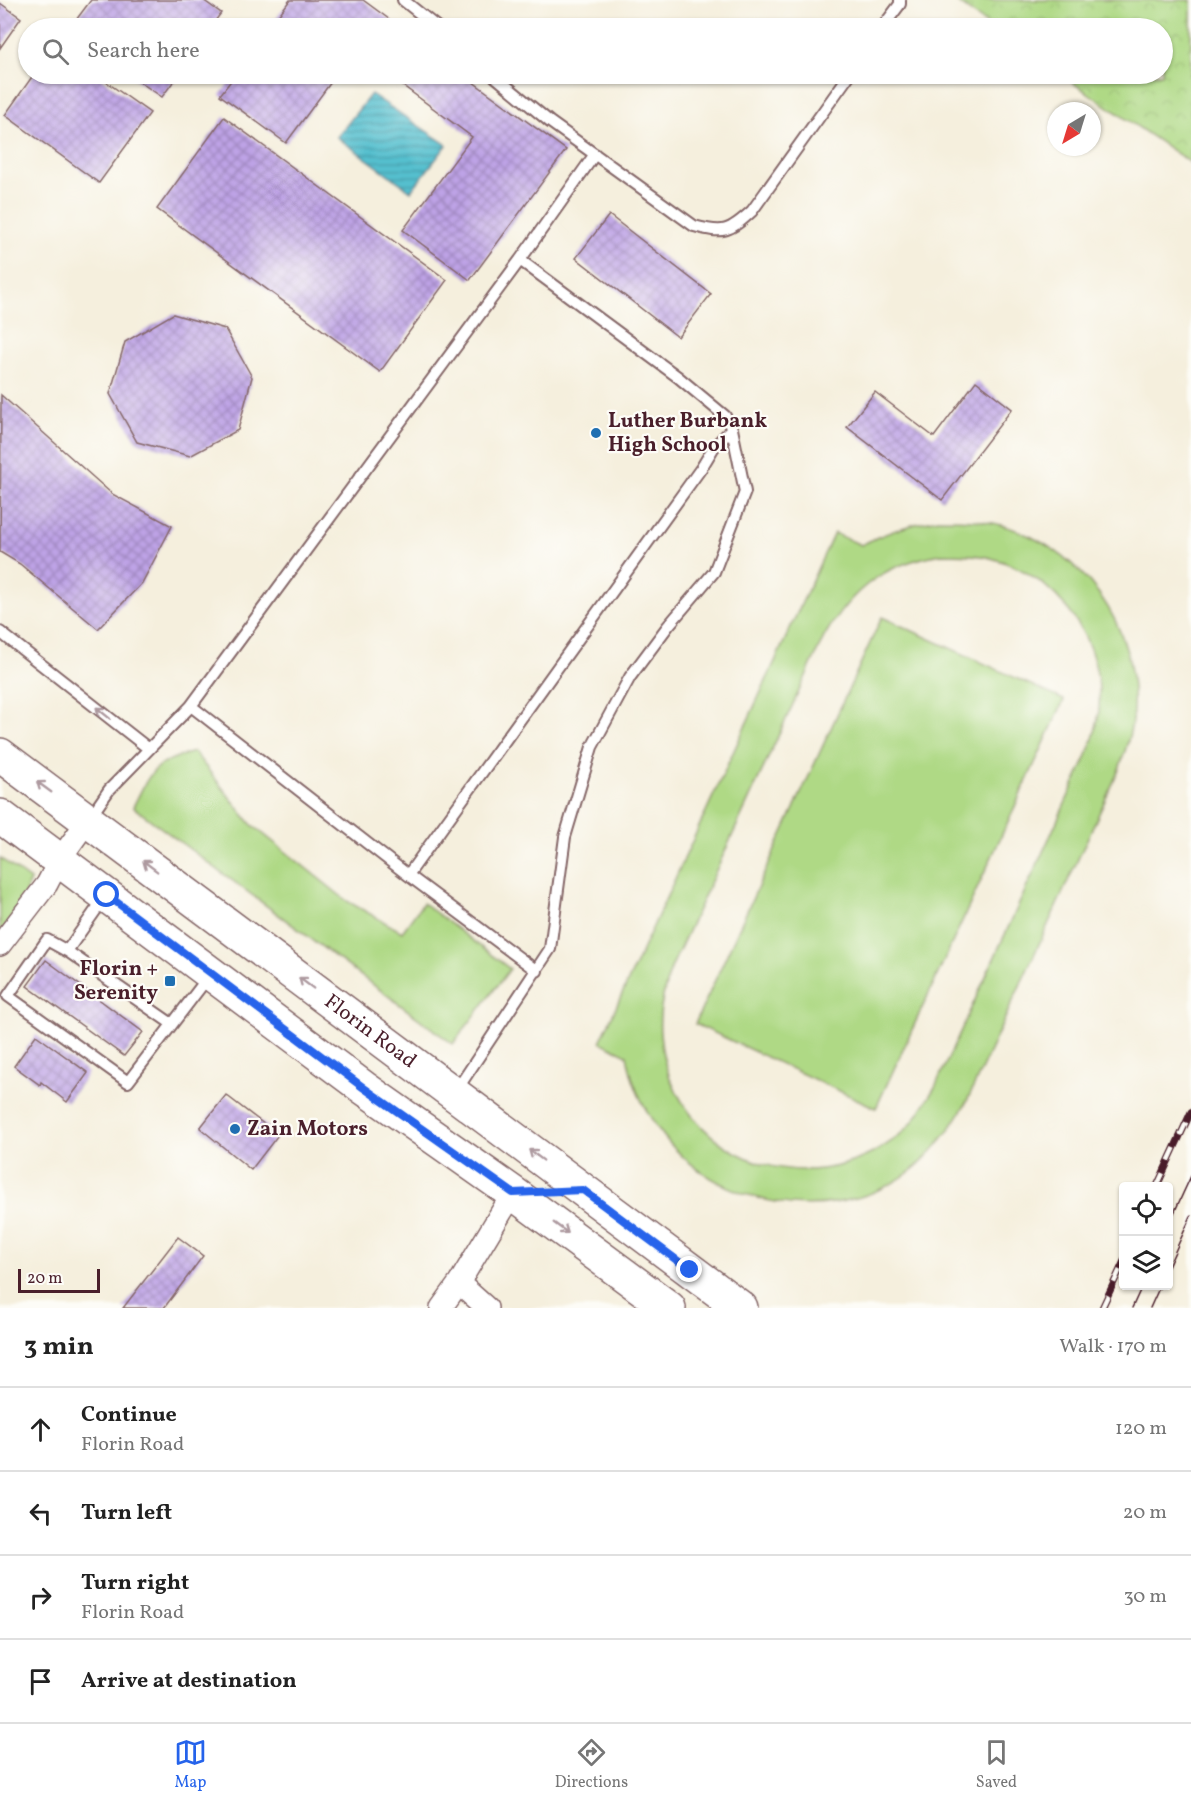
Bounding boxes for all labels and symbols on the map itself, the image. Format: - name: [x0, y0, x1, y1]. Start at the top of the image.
- north arrow: [1047, 102, 1101, 156]
- place label: Luther Burbank High School: [608, 407, 767, 460]
- marker: Luther Burbank High School: [589, 426, 603, 440]
- one-way arrow: [95, 706, 111, 719]
- one-way arrow: [37, 781, 53, 794]
- one-way arrow: [143, 860, 159, 872]
- route start: [93, 881, 119, 907]
- place label: Florin + Serenity: [74, 955, 158, 1008]
- marker: Florin + Serenity: [163, 974, 177, 988]
- one-way arrow: [299, 977, 315, 989]
- street label: Florin Road: [318, 987, 422, 1075]
- place label: Zain Motors: [247, 1115, 368, 1144]
- marker: Zain Motors: [228, 1122, 242, 1136]
- one-way arrow: [528, 1148, 544, 1161]
- one-way arrow: [552, 1222, 568, 1234]
- route end: [676, 1256, 702, 1282]
- scale bar: [18, 1266, 100, 1294]

